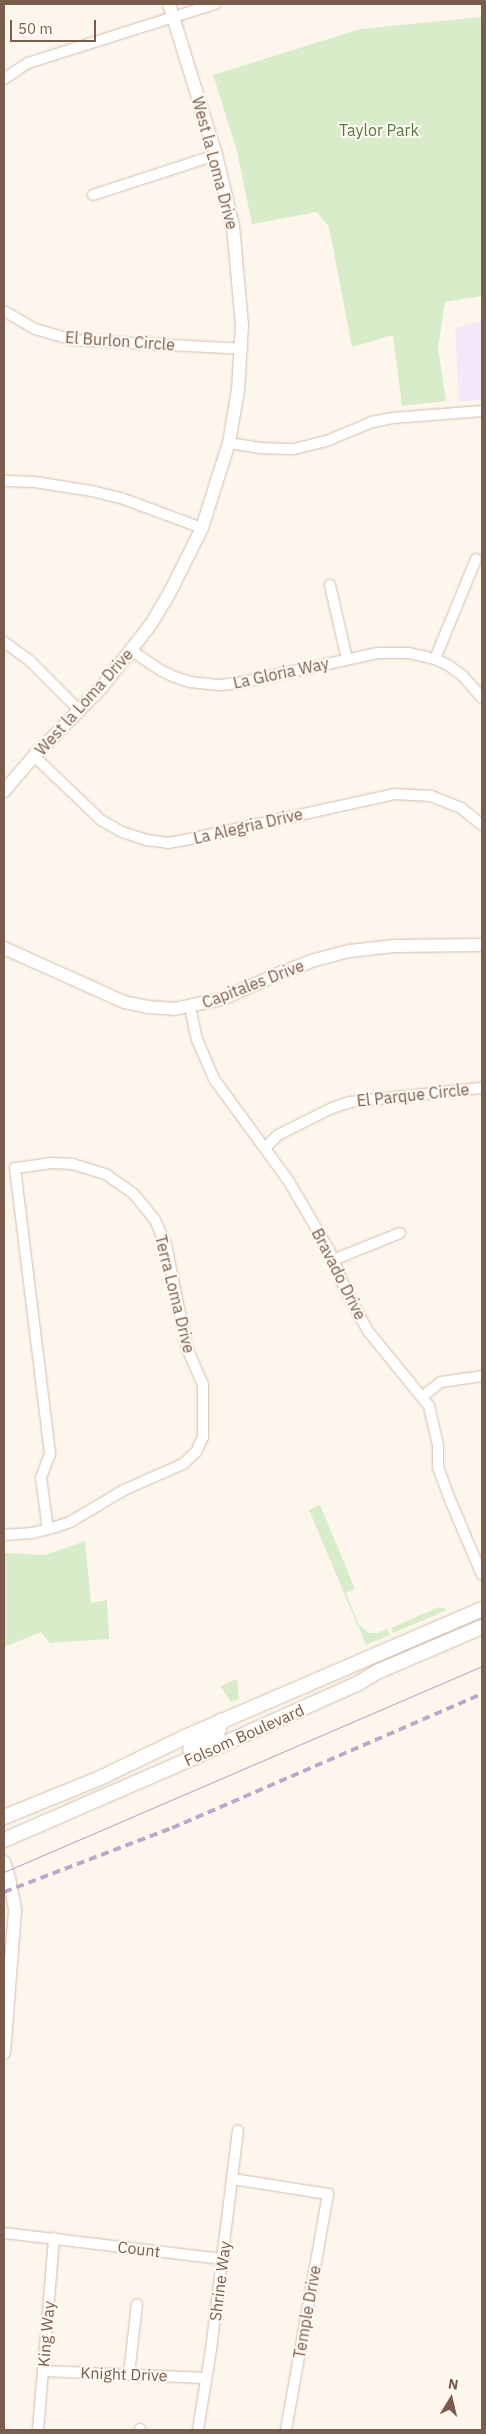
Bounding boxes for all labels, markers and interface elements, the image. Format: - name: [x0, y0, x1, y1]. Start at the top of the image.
- scale bar: [12, 10, 99, 42]
- text: 50 m: [18, 19, 53, 38]
- street label: West la Loma Drive: [188, 94, 242, 232]
- park label: Taylor Park: [339, 120, 419, 140]
- street label: El Burlon Circle: [64, 328, 176, 354]
- street label: West la Loma Drive: [31, 645, 137, 759]
- street label: La Gloria Way: [231, 653, 331, 693]
- street label: La Alegria Drive: [192, 804, 304, 848]
- street label: Capitales Drive: [199, 956, 307, 1012]
- street label: El Parque Circle: [356, 1080, 470, 1110]
- street label: Bravado Drive: [308, 1225, 370, 1323]
- street label: Terra Loma Drive: [151, 1233, 199, 1355]
- street label: Folsom Boulevard: [181, 1700, 307, 1770]
- street label: Count: [117, 2237, 161, 2261]
- street label: Shrine Way: [206, 2240, 234, 2322]
- street label: Temple Drive: [289, 2264, 325, 2360]
- street label: King Way: [34, 2300, 58, 2368]
- street label: Knight Drive: [80, 2363, 168, 2385]
- north arrow: [426, 2374, 476, 2424]
- text: N: [447, 2375, 460, 2394]

